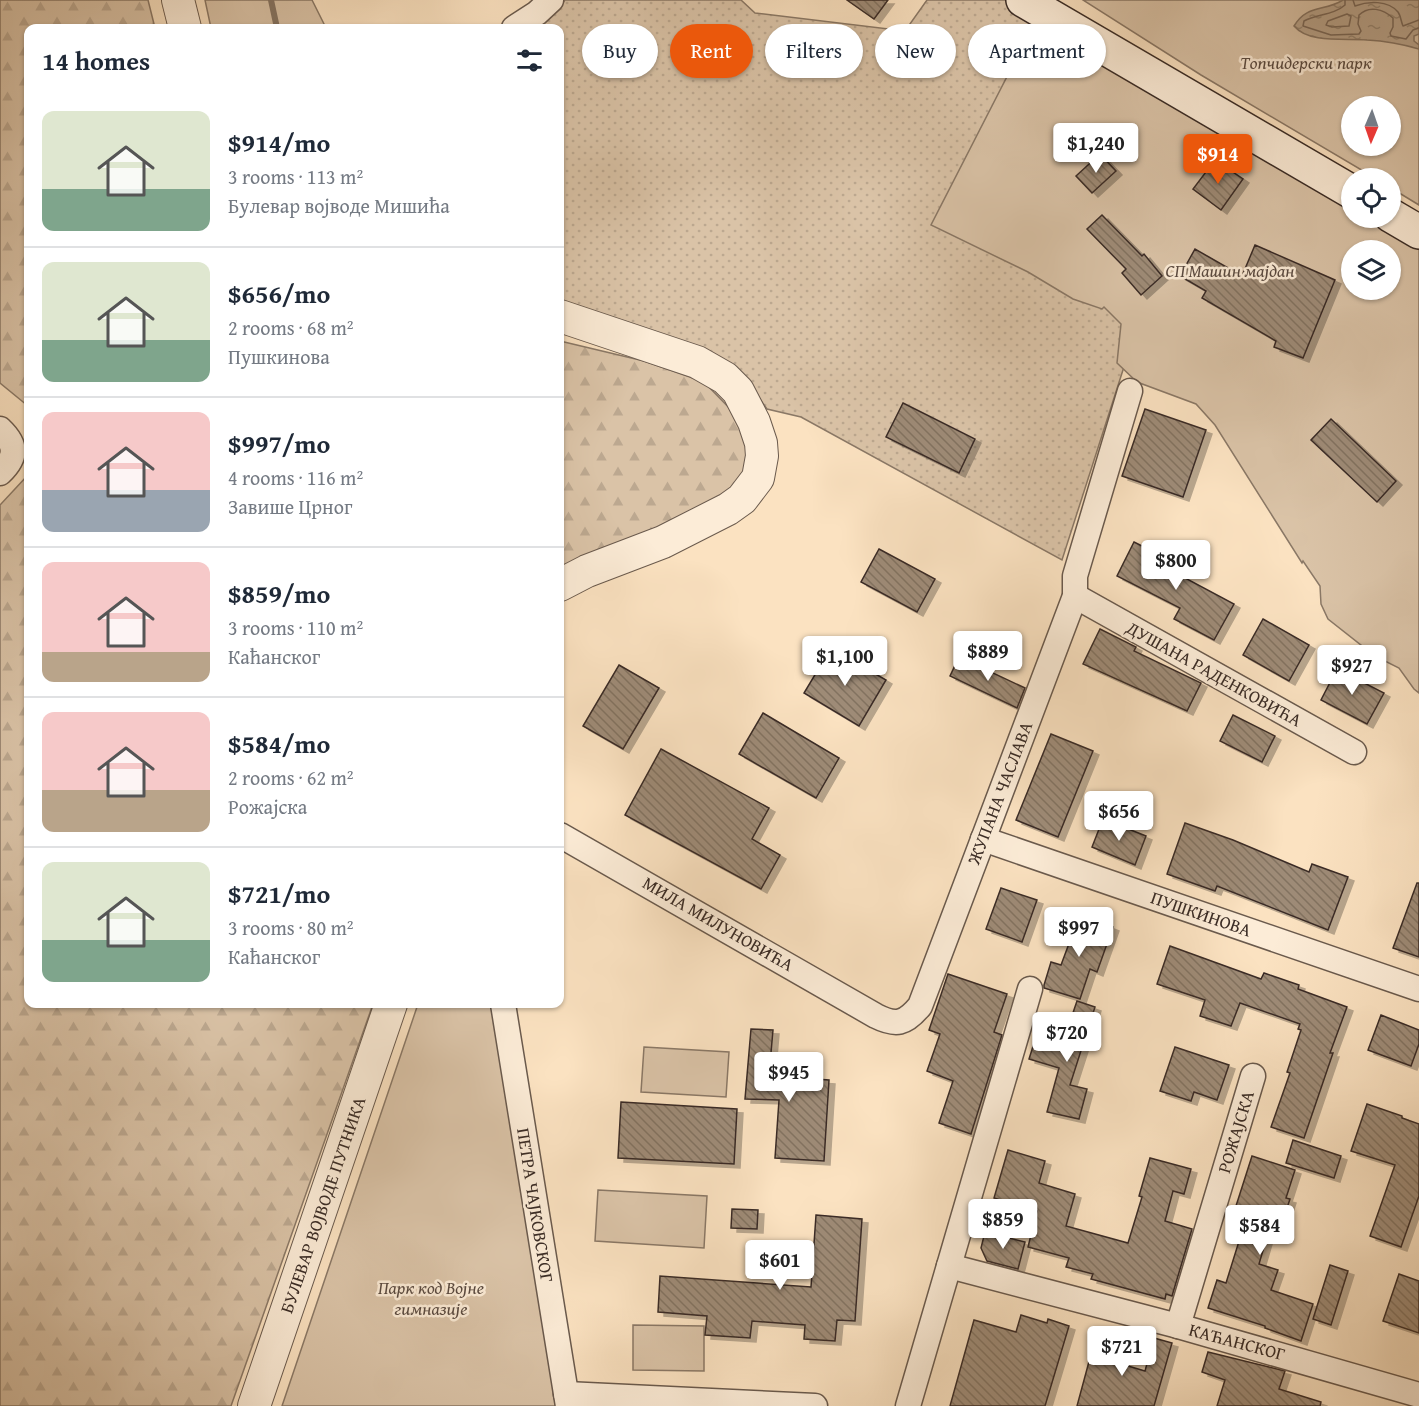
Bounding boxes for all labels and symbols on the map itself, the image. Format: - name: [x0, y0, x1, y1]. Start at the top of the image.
- park label: Топчидерски парк: [1240, 49, 1372, 76]
- north arrow: [1341, 96, 1401, 156]
- pin: $1,240: [1047, 123, 1145, 174]
- pin: $914: [1182, 134, 1254, 185]
- park label: СП Машин мајдан: [1166, 257, 1294, 284]
- pin: $800: [1140, 540, 1212, 591]
- street label: ДУШАНА РАДЕНКОВИЋА: [1121, 614, 1307, 733]
- pin: $889: [952, 631, 1024, 682]
- pin: $1,100: [796, 636, 894, 687]
- pin: $927: [1316, 645, 1388, 696]
- street label: ЖУПАНА ЧАСЛАВА: [959, 717, 1039, 869]
- pin: $656: [1083, 791, 1155, 842]
- street label: МИЛА МИЛУНОВИЋА: [638, 869, 799, 978]
- street label: ПУШКИНОВА: [1147, 884, 1255, 943]
- pin: $997: [1043, 907, 1115, 958]
- pin: $720: [1031, 1012, 1103, 1063]
- pin: $945: [753, 1052, 825, 1103]
- street label: РОЖАЈСКА: [1210, 1087, 1261, 1176]
- street label: БУЛЕВАР ВОЈВОДЕ ПУТНИКА: [273, 1093, 372, 1317]
- street label: ПЕТРА ЧАЈКОВСКОГ: [510, 1126, 561, 1284]
- pin: $859: [967, 1199, 1039, 1250]
- pin: $584: [1224, 1205, 1296, 1256]
- pin: $601: [744, 1240, 816, 1291]
- park label: Парк код Војне гимназије: [378, 1274, 484, 1322]
- street label: КАЋАНСКОГ: [1186, 1316, 1288, 1367]
- pin: $721: [1086, 1326, 1158, 1377]

